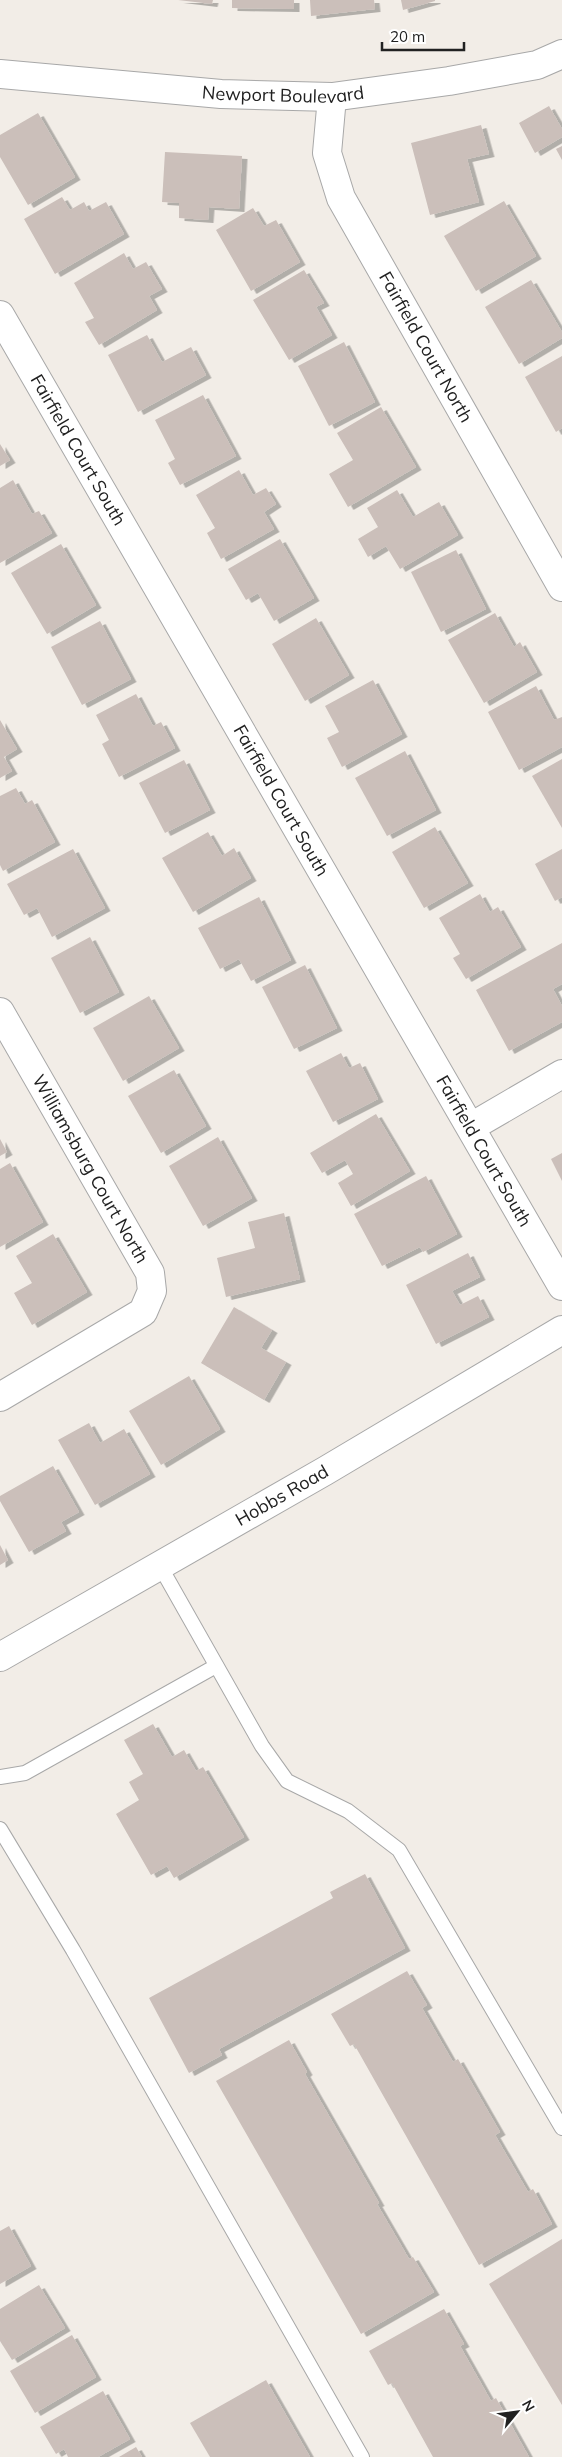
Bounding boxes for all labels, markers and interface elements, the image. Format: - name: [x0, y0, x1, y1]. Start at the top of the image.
- scale bar: [382, 20, 464, 52]
- text: 20 m: [390, 27, 425, 46]
- street label: Newport Boulevard: [201, 80, 365, 108]
- street label: Fairfield Court North: [374, 267, 478, 427]
- street label: Fairfield Court South: [26, 370, 131, 530]
- street label: Fairfield Court South: [229, 721, 334, 880]
- street label: Williamsburg Court North: [27, 1070, 154, 1267]
- street label: Fairfield Court South: [432, 1071, 537, 1231]
- street label: Hobbs Road: [231, 1459, 332, 1531]
- north arrow: [492, 2387, 542, 2437]
- text: N: [518, 2397, 539, 2415]

